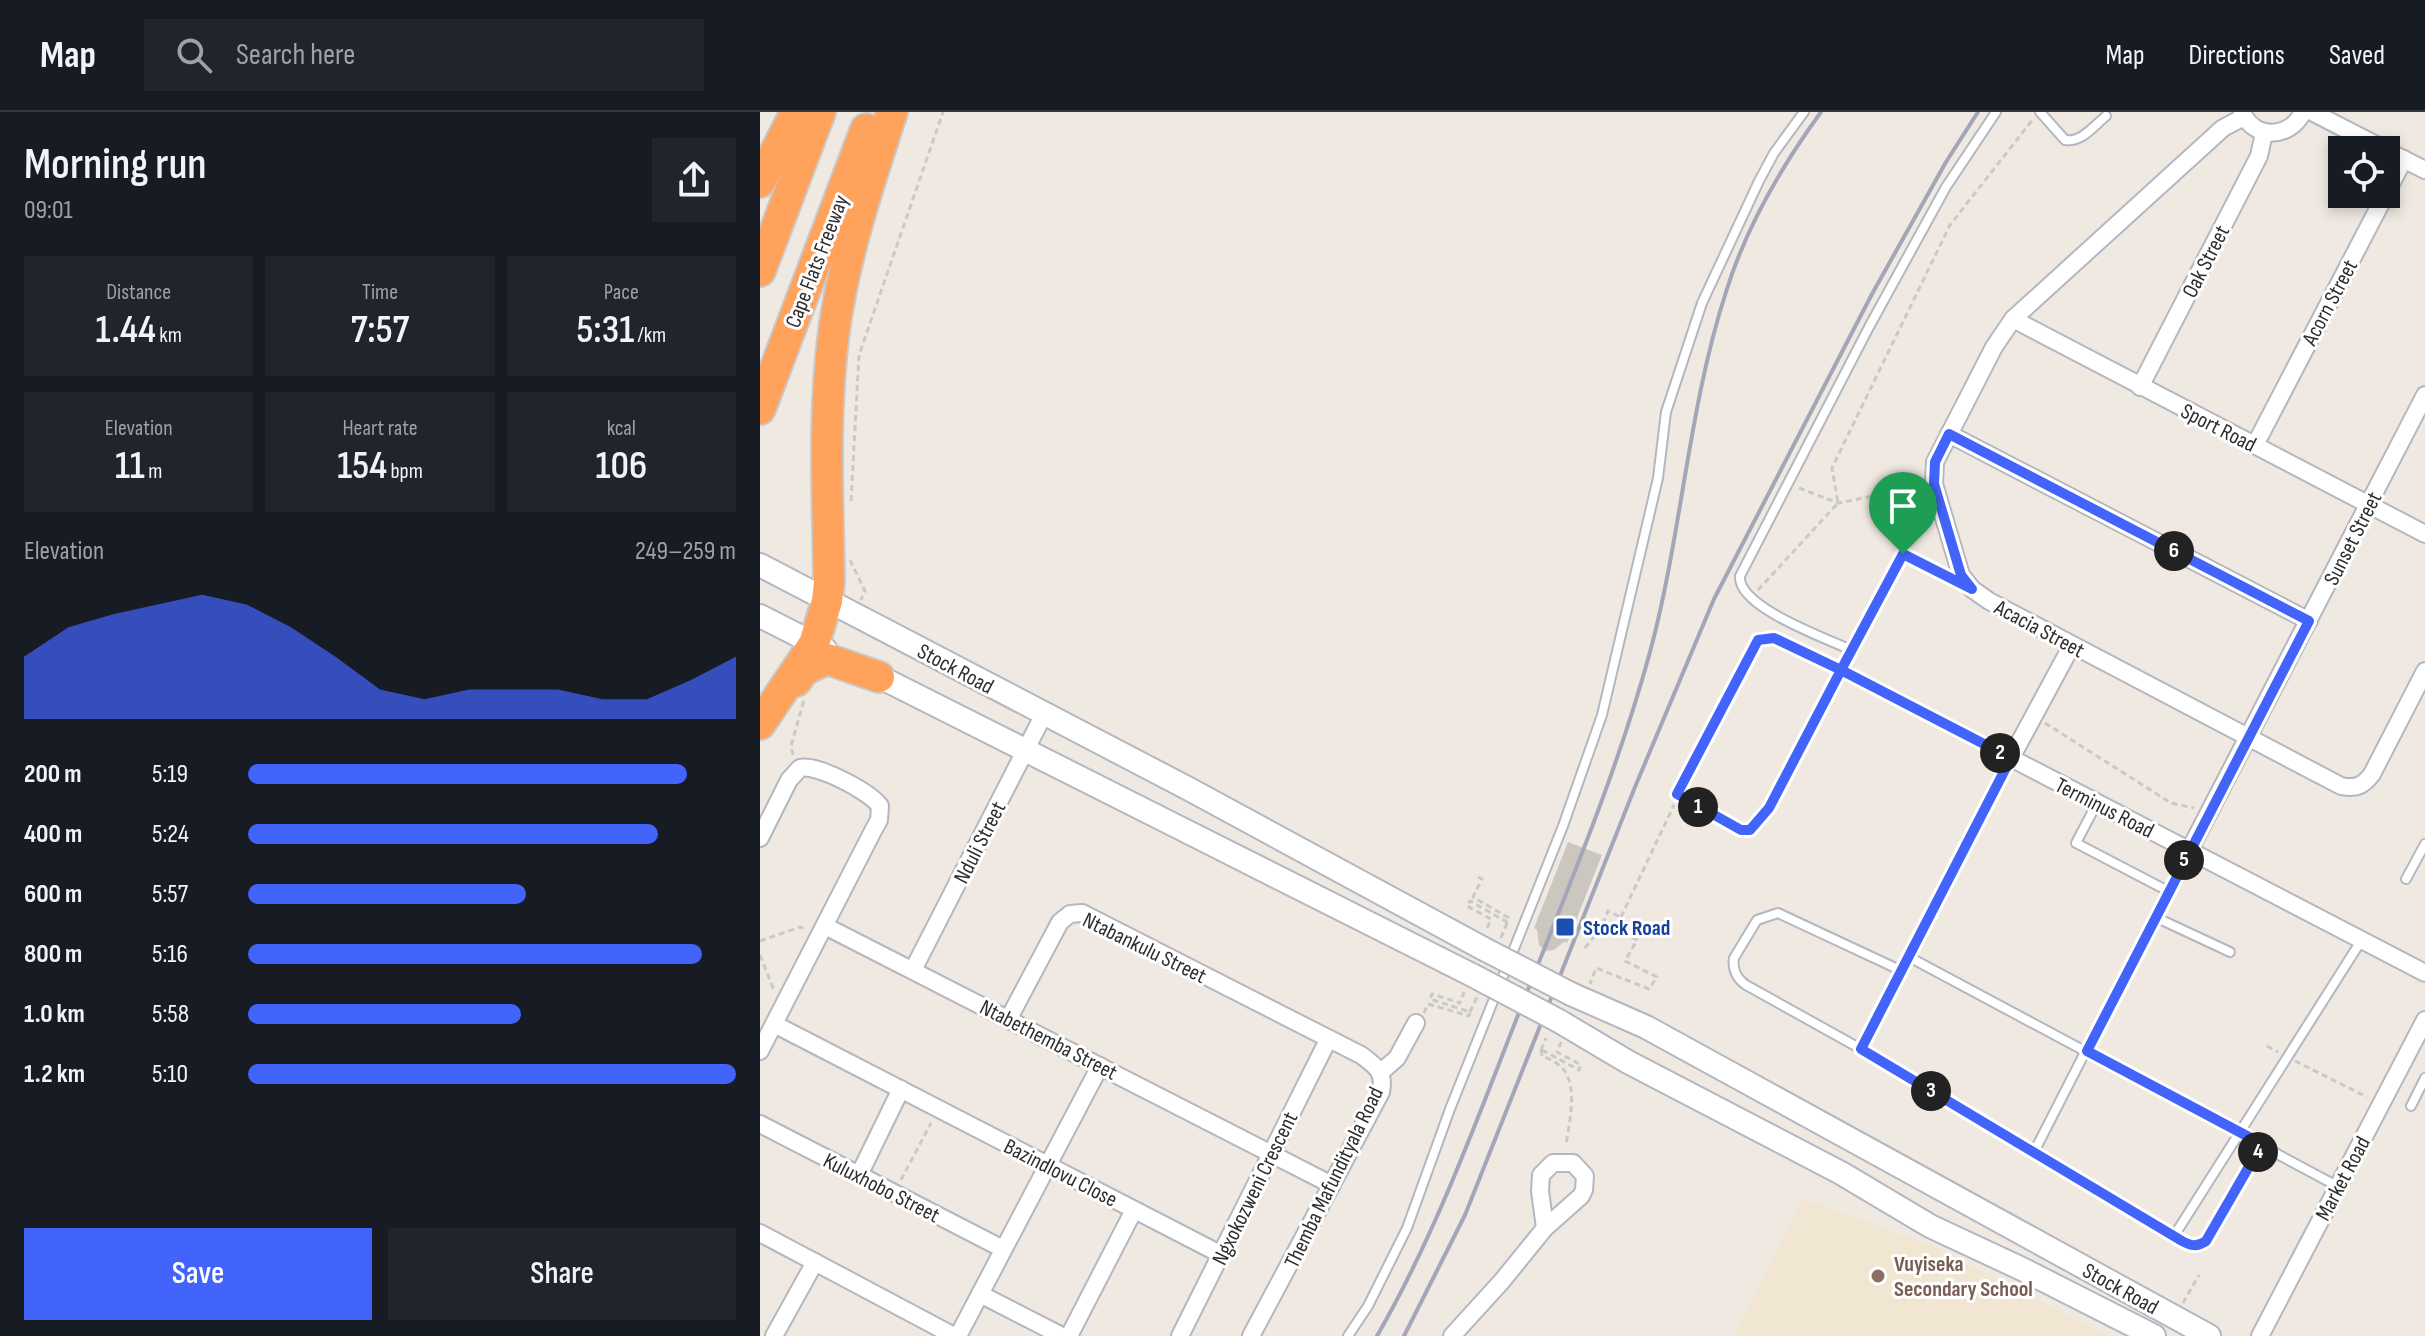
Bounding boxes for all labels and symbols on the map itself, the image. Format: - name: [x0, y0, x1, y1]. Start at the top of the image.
- street label: Cape Flats Freeway: [780, 191, 855, 332]
- street label: Oak Street: [2177, 221, 2236, 302]
- street label: Acorn Street: [2296, 255, 2364, 351]
- street label: Sport Road: [2176, 398, 2261, 459]
- pin: [1869, 472, 1937, 554]
- street label: Sunset Street: [2318, 487, 2388, 590]
- pin: 6: [2154, 531, 2194, 571]
- street label: Acacia Street: [1989, 594, 2089, 664]
- street label: Stock Road: [913, 638, 998, 701]
- pin: 2: [1980, 733, 2020, 773]
- street label: Terminus Road: [2050, 772, 2158, 845]
- pin: 1: [1678, 787, 1718, 827]
- street label: Nduli Street: [948, 797, 1013, 888]
- pin: 5: [2164, 840, 2204, 880]
- street label: Ntabankulu Street: [1078, 907, 1211, 990]
- place label: Stock Road: [1583, 915, 1670, 942]
- marker: Stock Road: [1554, 916, 1576, 938]
- street label: Ntabethemba Street: [975, 994, 1122, 1087]
- pin: 3: [1911, 1071, 1951, 1111]
- street label: Themba Mafundityala Road: [1279, 1083, 1390, 1273]
- street label: Ngxokozweni Crescent: [1207, 1107, 1304, 1270]
- pin: 4: [2238, 1132, 2278, 1172]
- street label: Market Road: [2310, 1132, 2377, 1225]
- street label: Bazindlovu Close: [999, 1133, 1122, 1213]
- street label: Kuluxhobo Street: [819, 1147, 944, 1229]
- place label: Vuyiseka Secondary School: [1894, 1251, 2033, 1303]
- street label: Stock Road: [2078, 1258, 2163, 1321]
- marker: Vuyiseka Secondary School: [1869, 1267, 1887, 1285]

